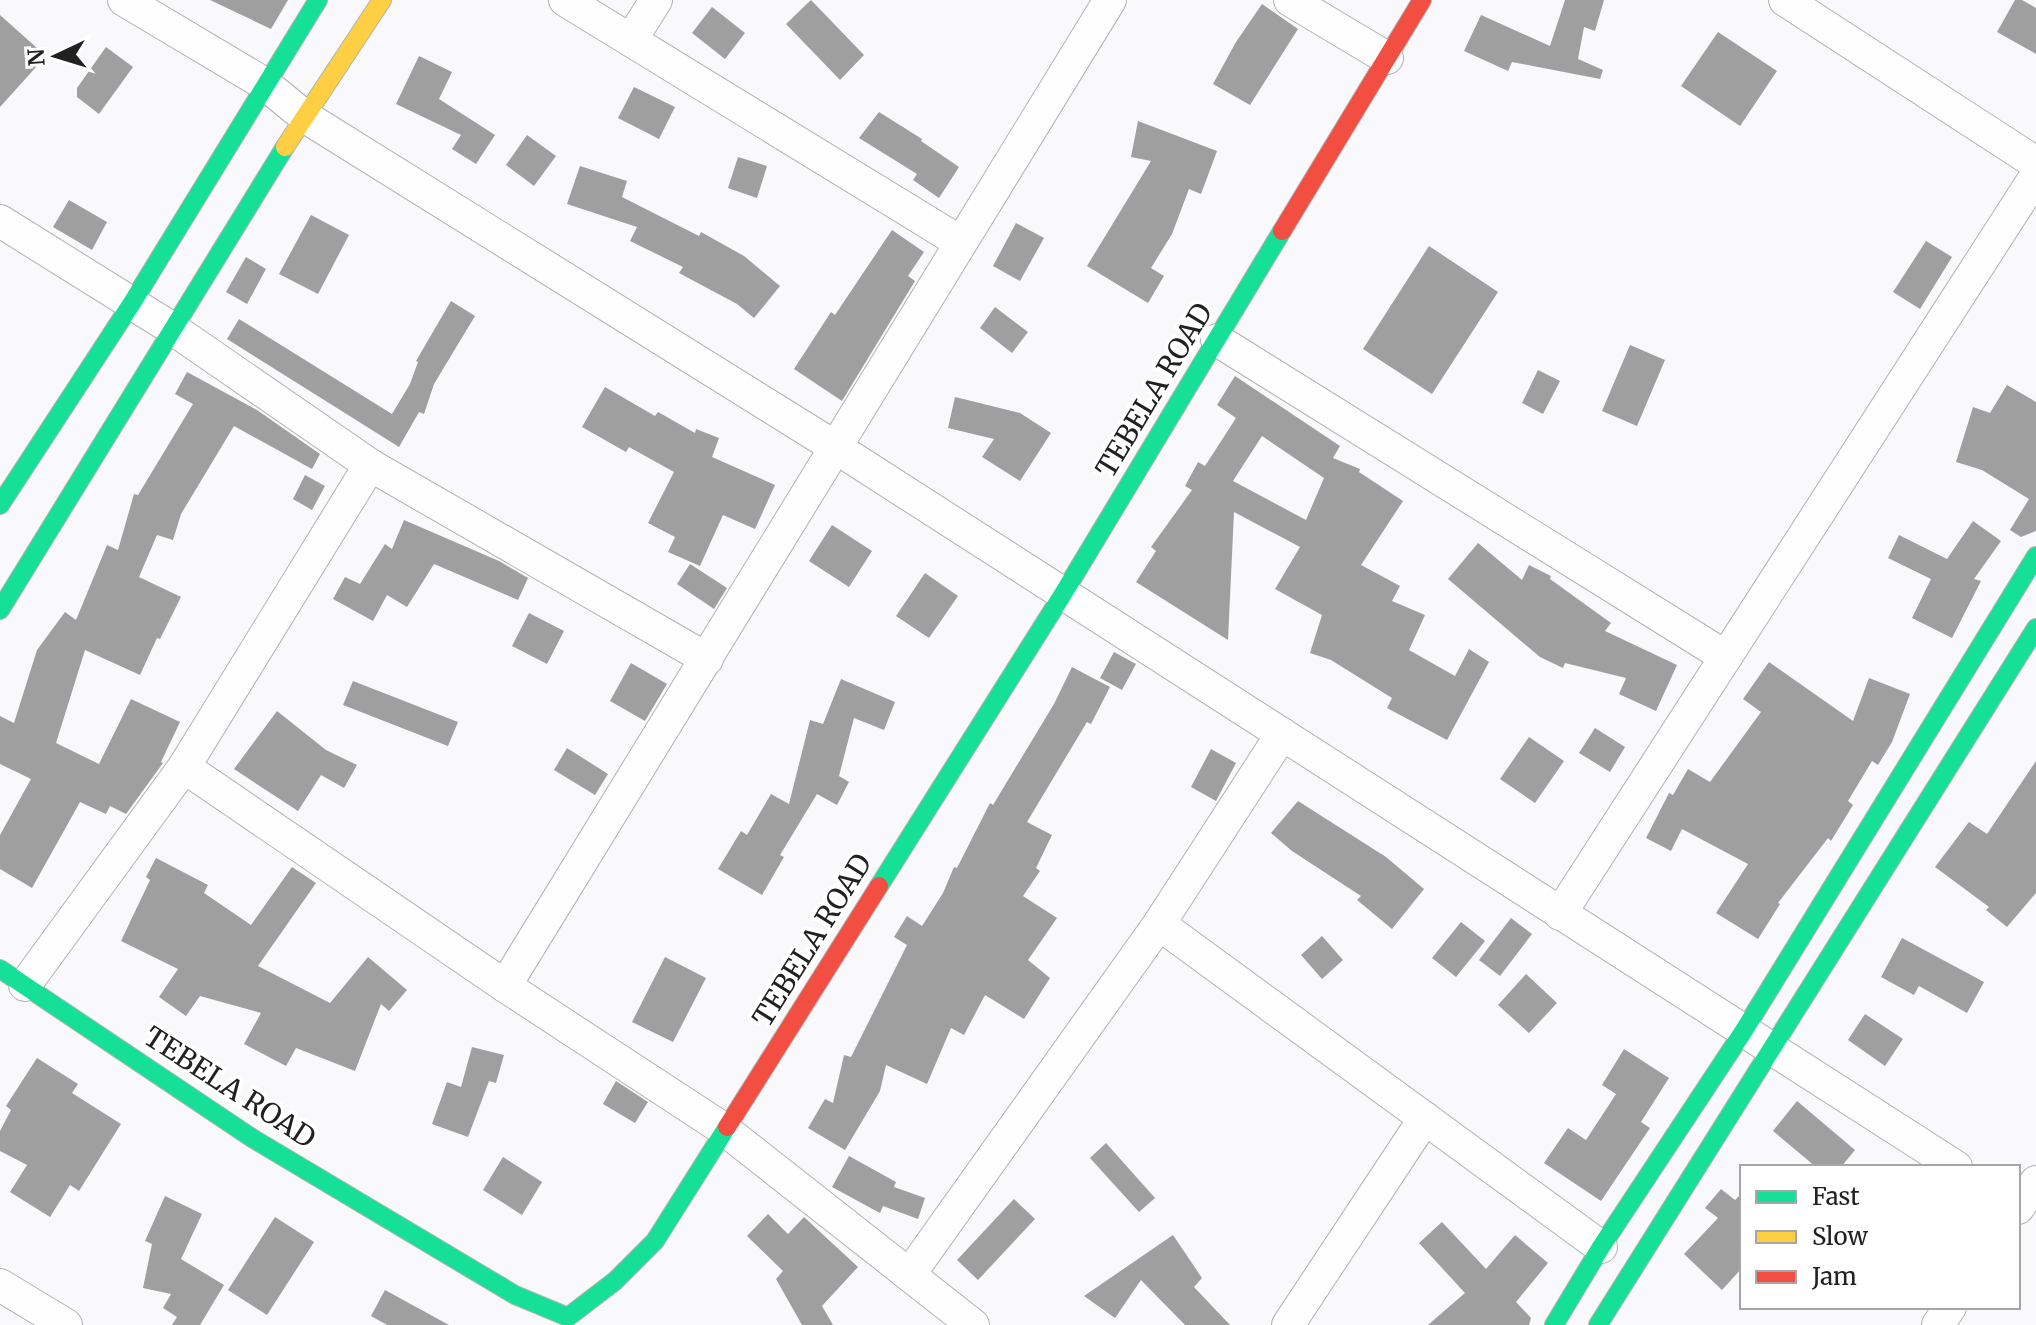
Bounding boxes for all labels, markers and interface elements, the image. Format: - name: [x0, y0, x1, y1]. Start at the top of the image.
- north arrow: [16, 16, 96, 96]
- text: N: [21, 47, 51, 67]
- street label: TEBELA ROAD: [1088, 296, 1220, 484]
- street label: TEBELA ROAD: [744, 847, 880, 1033]
- street label: TEBELA ROAD: [137, 1018, 323, 1156]
- legend: [1740, 1165, 2020, 1309]
- text: Fast: [1812, 1181, 1860, 1212]
- text: Slow: [1812, 1221, 1868, 1252]
- text: Jam: [1811, 1261, 1857, 1292]

